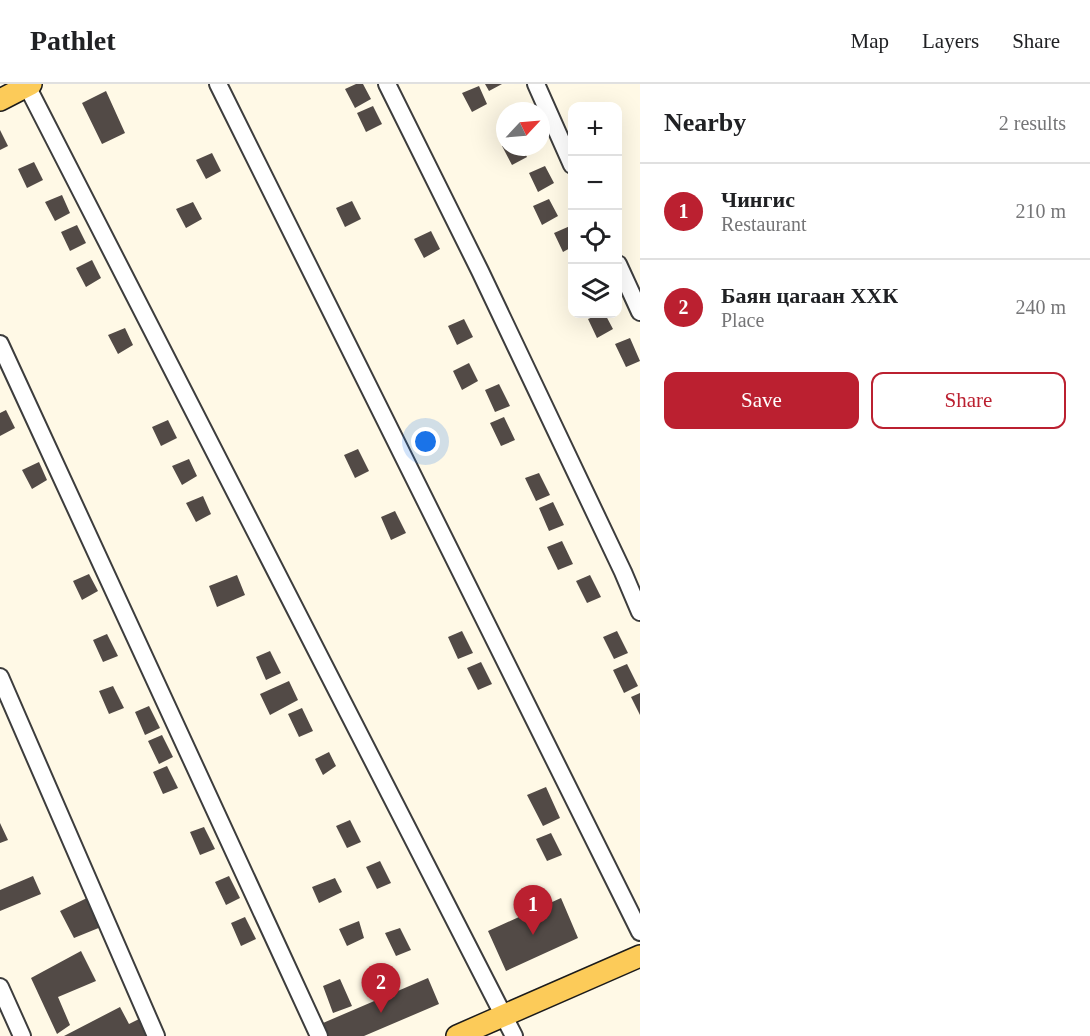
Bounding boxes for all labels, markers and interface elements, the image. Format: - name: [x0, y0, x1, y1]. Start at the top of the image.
- text: Pathlet: [30, 25, 116, 56]
- text: Map: [851, 29, 889, 53]
- text: Layers: [922, 29, 979, 53]
- text: Share: [1012, 29, 1060, 53]
- north arrow: [496, 102, 550, 156]
- map controls: [568, 102, 622, 318]
- button: +: [568, 102, 622, 156]
- text: Nearby: [664, 108, 746, 137]
- text: 2 results: [999, 112, 1066, 134]
- button: −: [568, 156, 622, 210]
- text: Чингис: [721, 187, 795, 212]
- text: 1: [679, 200, 689, 222]
- text: 210 m: [1015, 200, 1066, 222]
- button: locate: [568, 210, 622, 264]
- text: Restaurant: [721, 213, 807, 235]
- button: layers: [568, 264, 622, 318]
- text: Баян цагаан ХХК: [721, 283, 898, 308]
- text: 2: [679, 296, 689, 318]
- text: 240 m: [1015, 296, 1066, 318]
- text: Place: [721, 309, 764, 331]
- button: Save: [664, 372, 859, 429]
- button: Share: [871, 372, 1066, 429]
- your location: [411, 427, 440, 456]
- pin: 1: [514, 886, 552, 935]
- pin: 2: [362, 964, 400, 1013]

